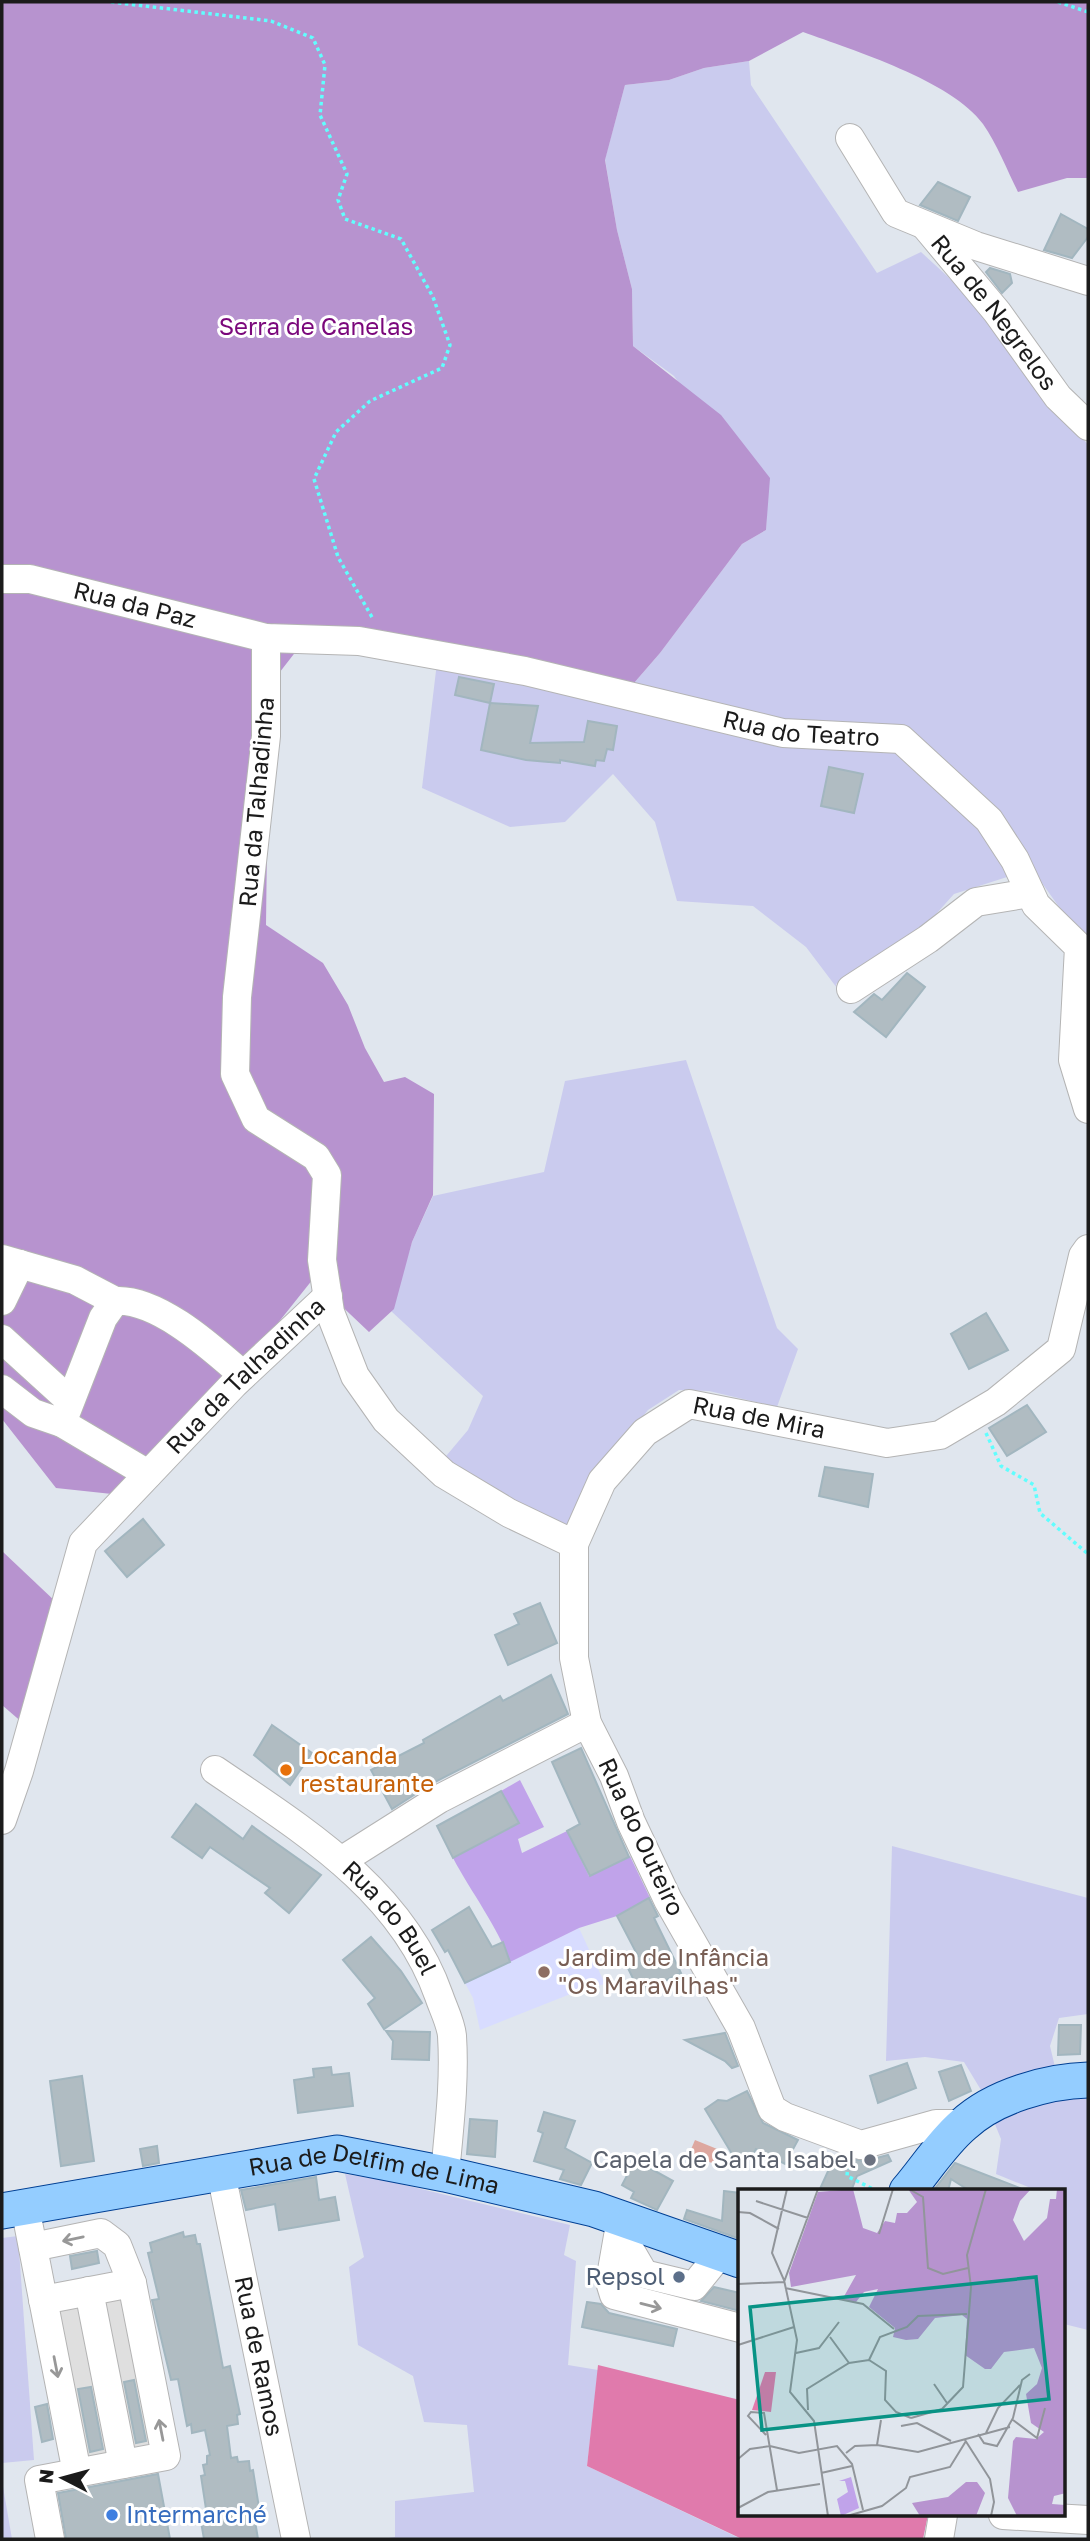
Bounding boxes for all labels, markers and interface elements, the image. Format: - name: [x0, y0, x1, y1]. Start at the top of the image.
- street label: Rua de Negrelos: [926, 228, 1064, 395]
- park label: Serra de Canelas: [219, 311, 413, 340]
- street label: Rua da Paz: [71, 574, 200, 633]
- street label: Rua da Talhadinha: [232, 696, 279, 908]
- street label: Rua do Teatro: [720, 703, 880, 751]
- street label: Rua da Talhadinha: [159, 1291, 330, 1459]
- street label: Rua de Mira: [691, 1389, 828, 1444]
- place label: Locanda restaurante: [300, 1740, 434, 1797]
- street label: Rua do Outeiro: [593, 1753, 692, 1920]
- marker: Locanda restaurante: [278, 1762, 294, 1778]
- street label: Rua do Buel: [337, 1854, 444, 1979]
- place label: Jardim de Infância "Os Maravilhas": [558, 1942, 769, 1999]
- marker: Jardim de Infância "Os Maravilhas": [536, 1964, 552, 1980]
- street label: Rua de Delfim de Lima: [246, 2136, 503, 2199]
- place label: Capela de Santa Isabel: [593, 2144, 856, 2173]
- marker: Capela de Santa Isabel: [862, 2152, 878, 2168]
- inset map: [738, 2189, 1066, 2516]
- one-way arrow: [62, 2232, 85, 2246]
- place label: Repsol: [585, 2261, 665, 2290]
- marker: Repsol: [671, 2269, 687, 2285]
- street label: Rua de Ramos: [229, 2273, 291, 2438]
- one-way arrow: [639, 2300, 662, 2313]
- one-way arrow: [50, 2355, 64, 2378]
- one-way arrow: [154, 2419, 168, 2442]
- north arrow: [28, 2443, 98, 2513]
- text: N: [33, 2468, 58, 2485]
- place label: Intermarché: [126, 2499, 267, 2528]
- marker: Intermarché: [104, 2507, 120, 2523]

